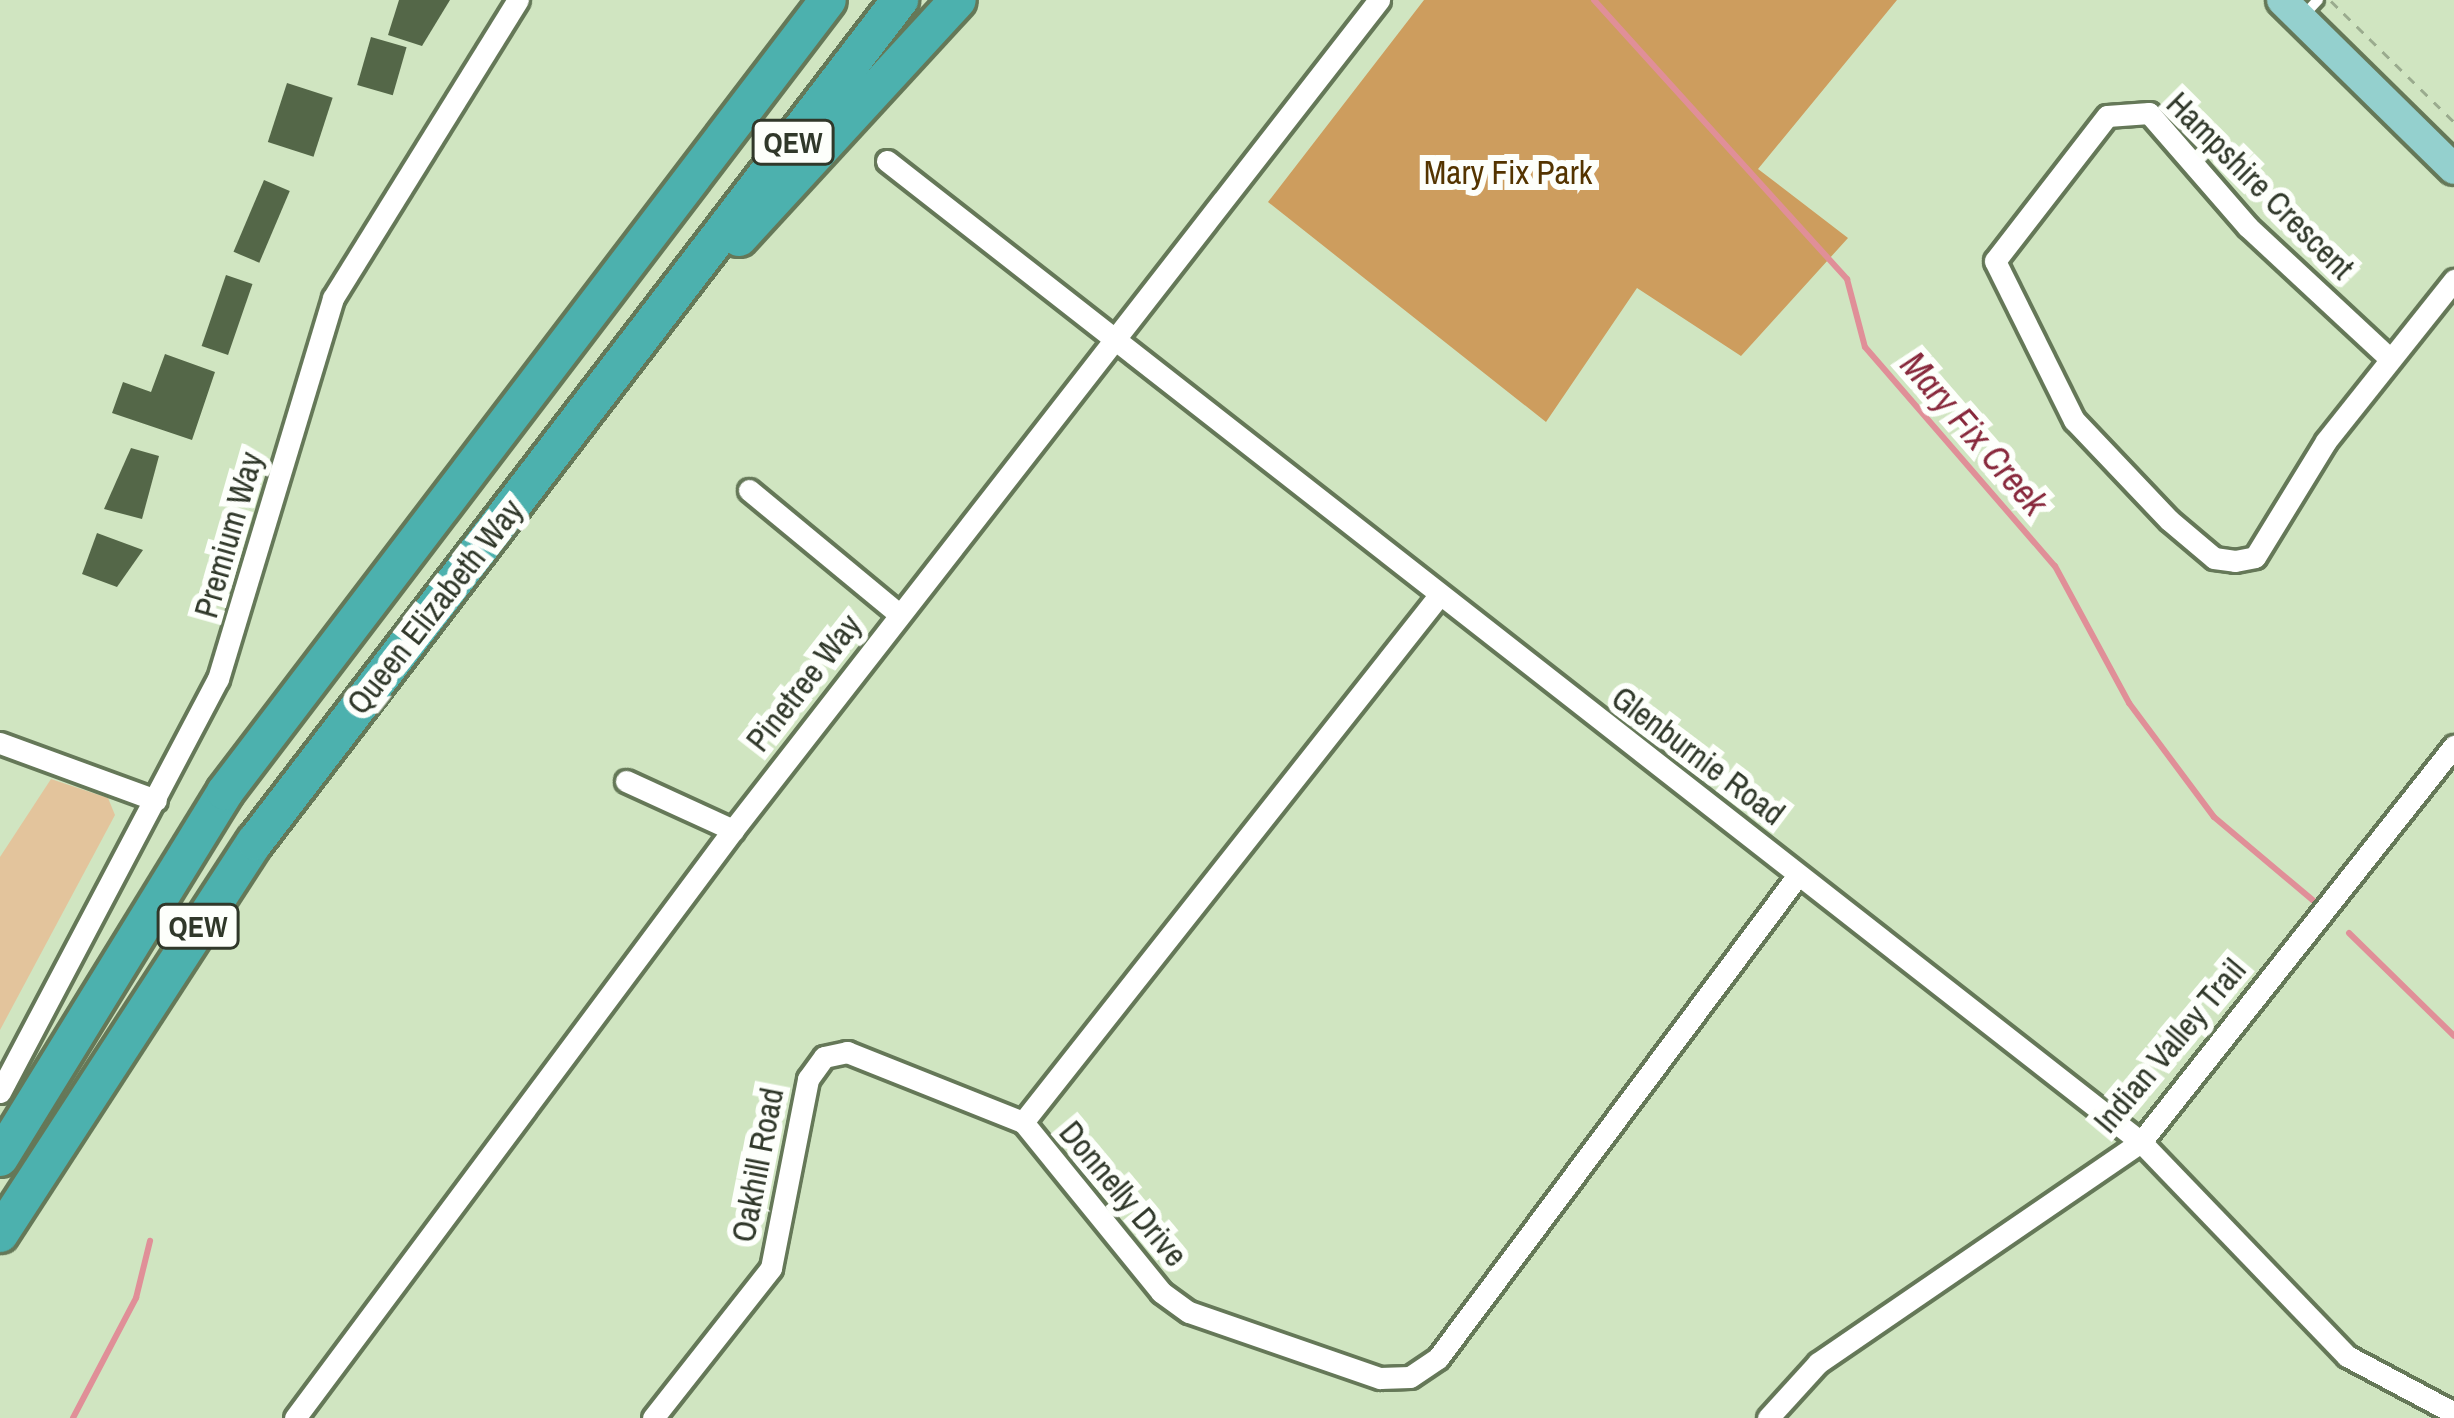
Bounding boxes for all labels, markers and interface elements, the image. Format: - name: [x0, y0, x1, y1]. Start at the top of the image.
- street label: Hampshire Crescent: [2158, 84, 2362, 288]
- road number: QEW: [751, 118, 835, 166]
- park label: Mary Fix Park: [1424, 153, 1592, 193]
- water label: Mary Fix Creek: [1892, 344, 2056, 524]
- street label: Premium Way: [186, 448, 272, 622]
- street label: Queen Elizabeth Way: [339, 491, 531, 723]
- street label: Pinetree Way: [738, 607, 870, 759]
- street label: Glenburnie Road: [1604, 678, 1792, 834]
- road number: QEW: [156, 902, 240, 950]
- street label: Indian Valley Trail: [2086, 951, 2254, 1141]
- street label: Oakhill Road: [724, 1084, 792, 1246]
- street label: Donnelly Drive: [1051, 1113, 1195, 1275]

